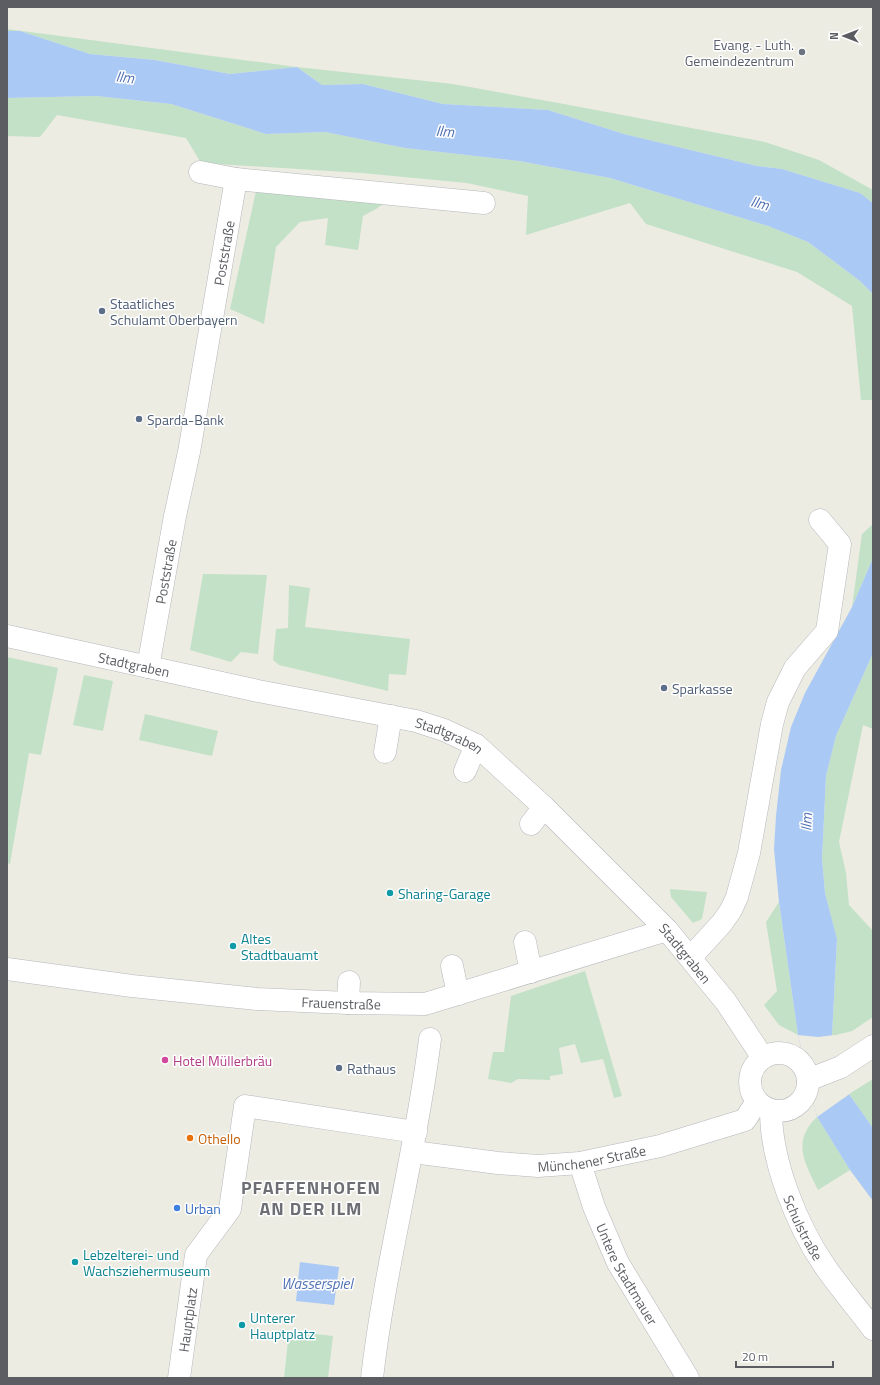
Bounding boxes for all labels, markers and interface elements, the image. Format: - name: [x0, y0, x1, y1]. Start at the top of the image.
- north arrow: [824, 16, 864, 56]
- text: N: [826, 32, 842, 40]
- place label: Evang. - Luth. Gemeindezentrum: [685, 34, 794, 71]
- marker: Evang. - Luth. Gemeindezentrum: [797, 47, 807, 57]
- water label: Ilm: [114, 64, 136, 90]
- water label: Ilm: [435, 119, 455, 143]
- water label: Ilm: [748, 189, 772, 217]
- street label: Poststraße: [207, 219, 239, 287]
- place label: Staatliches Schulamt Oberbayern: [110, 293, 237, 330]
- marker: Staatliches Schulamt Oberbayern: [97, 306, 107, 316]
- place label: Sparda-Bank: [147, 409, 224, 430]
- marker: Sparda-Bank: [134, 414, 144, 424]
- street label: Poststraße: [149, 537, 181, 606]
- street label: Stadtgraben: [96, 646, 172, 682]
- place label: Sparkasse: [672, 678, 733, 699]
- marker: Sparkasse: [659, 683, 669, 693]
- street label: Stadtgraben: [413, 711, 489, 758]
- water label: Ilm: [794, 812, 818, 832]
- place label: Sharing-Garage: [398, 883, 490, 904]
- marker: Sharing-Garage: [385, 888, 395, 898]
- street label: Stadtgraben: [655, 918, 717, 988]
- place label: Altes Stadtbauamt: [241, 928, 318, 965]
- marker: Altes Stadtbauamt: [228, 941, 238, 951]
- street label: Frauenstraße: [301, 990, 381, 1014]
- place label: Hotel Müllerbräu: [173, 1050, 272, 1071]
- marker: Hotel Müllerbräu: [160, 1055, 170, 1065]
- place label: Rathaus: [347, 1058, 396, 1079]
- marker: Rathaus: [334, 1063, 344, 1073]
- place label: Othello: [198, 1128, 241, 1149]
- marker: Othello: [185, 1133, 195, 1143]
- street label: Münchener Straße: [537, 1139, 647, 1177]
- district label: PFAFFENHOFEN AN DER ILM: [241, 1174, 381, 1222]
- street label: Schulstraße: [779, 1192, 829, 1264]
- place label: Urban: [185, 1198, 221, 1219]
- marker: Urban: [172, 1203, 182, 1213]
- street label: Untere Stadtmauer: [592, 1220, 664, 1329]
- place label: Lebzelterei- und Wachsziehermuseum: [83, 1244, 210, 1281]
- marker: Lebzelterei- und Wachsziehermuseum: [70, 1257, 80, 1267]
- water label: Wasserspiel: [281, 1272, 354, 1295]
- street label: Hauptplatz: [172, 1286, 202, 1353]
- place label: Unterer Hauptplatz: [250, 1307, 315, 1344]
- marker: Unterer Hauptplatz: [237, 1320, 247, 1330]
- scale bar: [736, 1343, 833, 1369]
- text: 20 m: [742, 1347, 768, 1366]

